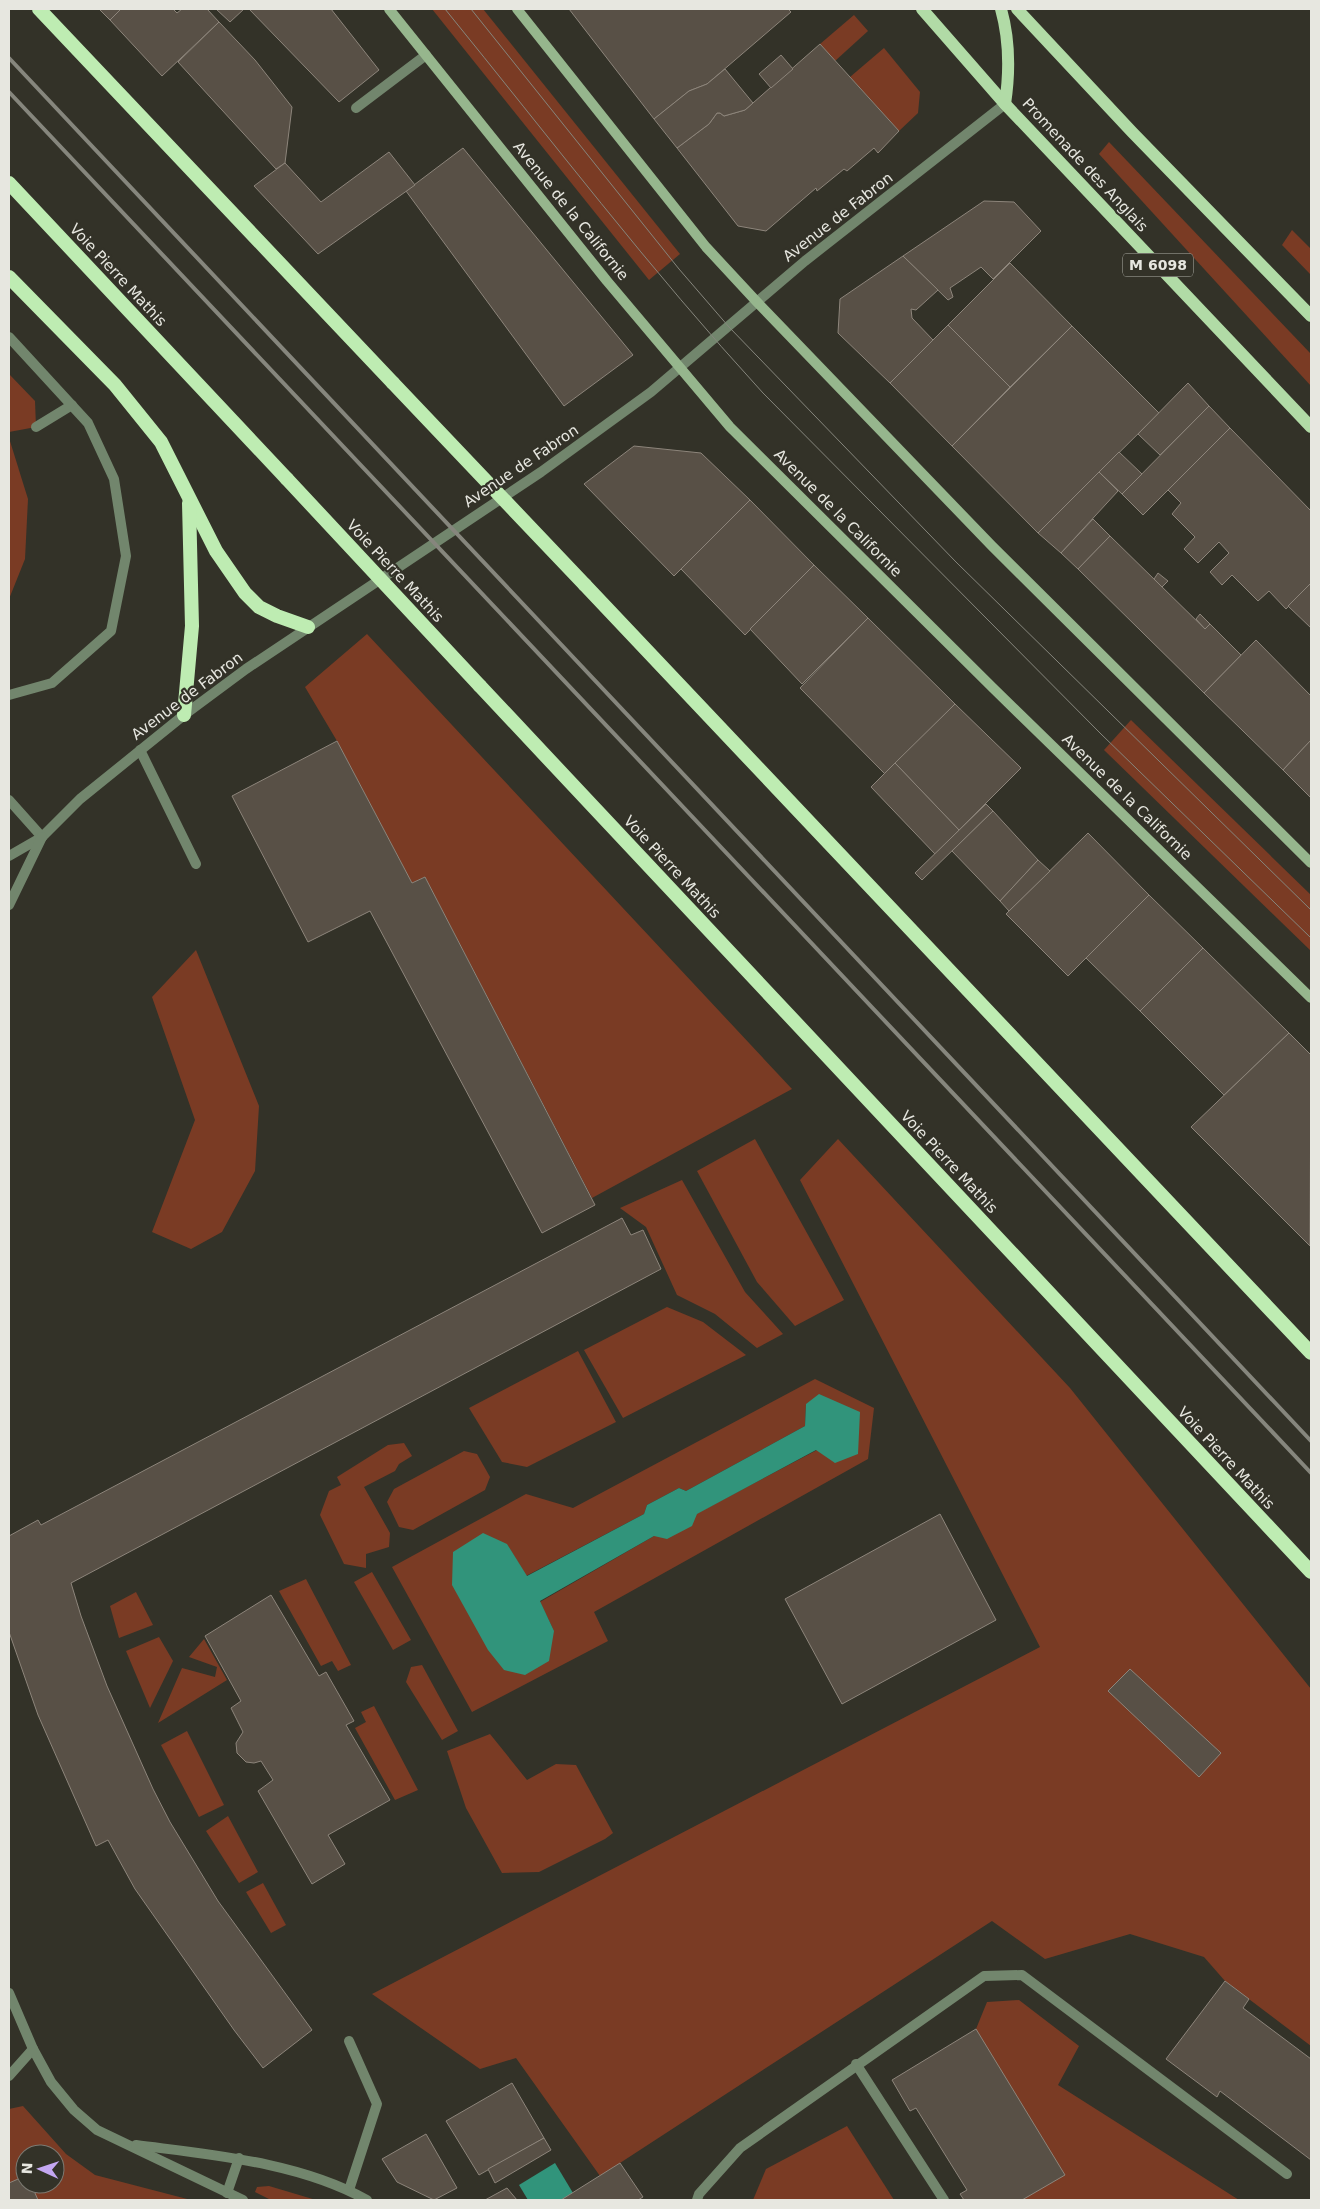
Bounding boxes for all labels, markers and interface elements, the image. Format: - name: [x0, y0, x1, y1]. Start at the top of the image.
- street label: Promenade des Anglais: [1018, 95, 1152, 236]
- street label: Avenue de la Californie: [509, 138, 633, 284]
- street label: Avenue de Fabron: [779, 168, 897, 266]
- street label: Voie Pierre Mathis: [66, 220, 170, 330]
- road number: M 6098: [1123, 254, 1193, 276]
- street label: Avenue de Fabron: [460, 421, 582, 511]
- street label: Avenue de la Californie: [770, 445, 906, 581]
- street label: Voie Pierre Mathis: [343, 516, 447, 626]
- street label: Avenue de Fabron: [128, 648, 246, 744]
- street label: Avenue de la Californie: [1058, 730, 1196, 864]
- street label: Voie Pierre Mathis: [620, 812, 724, 922]
- street label: Voie Pierre Mathis: [897, 1107, 1001, 1217]
- street label: Voie Pierre Mathis: [1174, 1403, 1278, 1513]
- north arrow: [15, 2144, 65, 2194]
- text: N: [19, 2162, 35, 2175]

